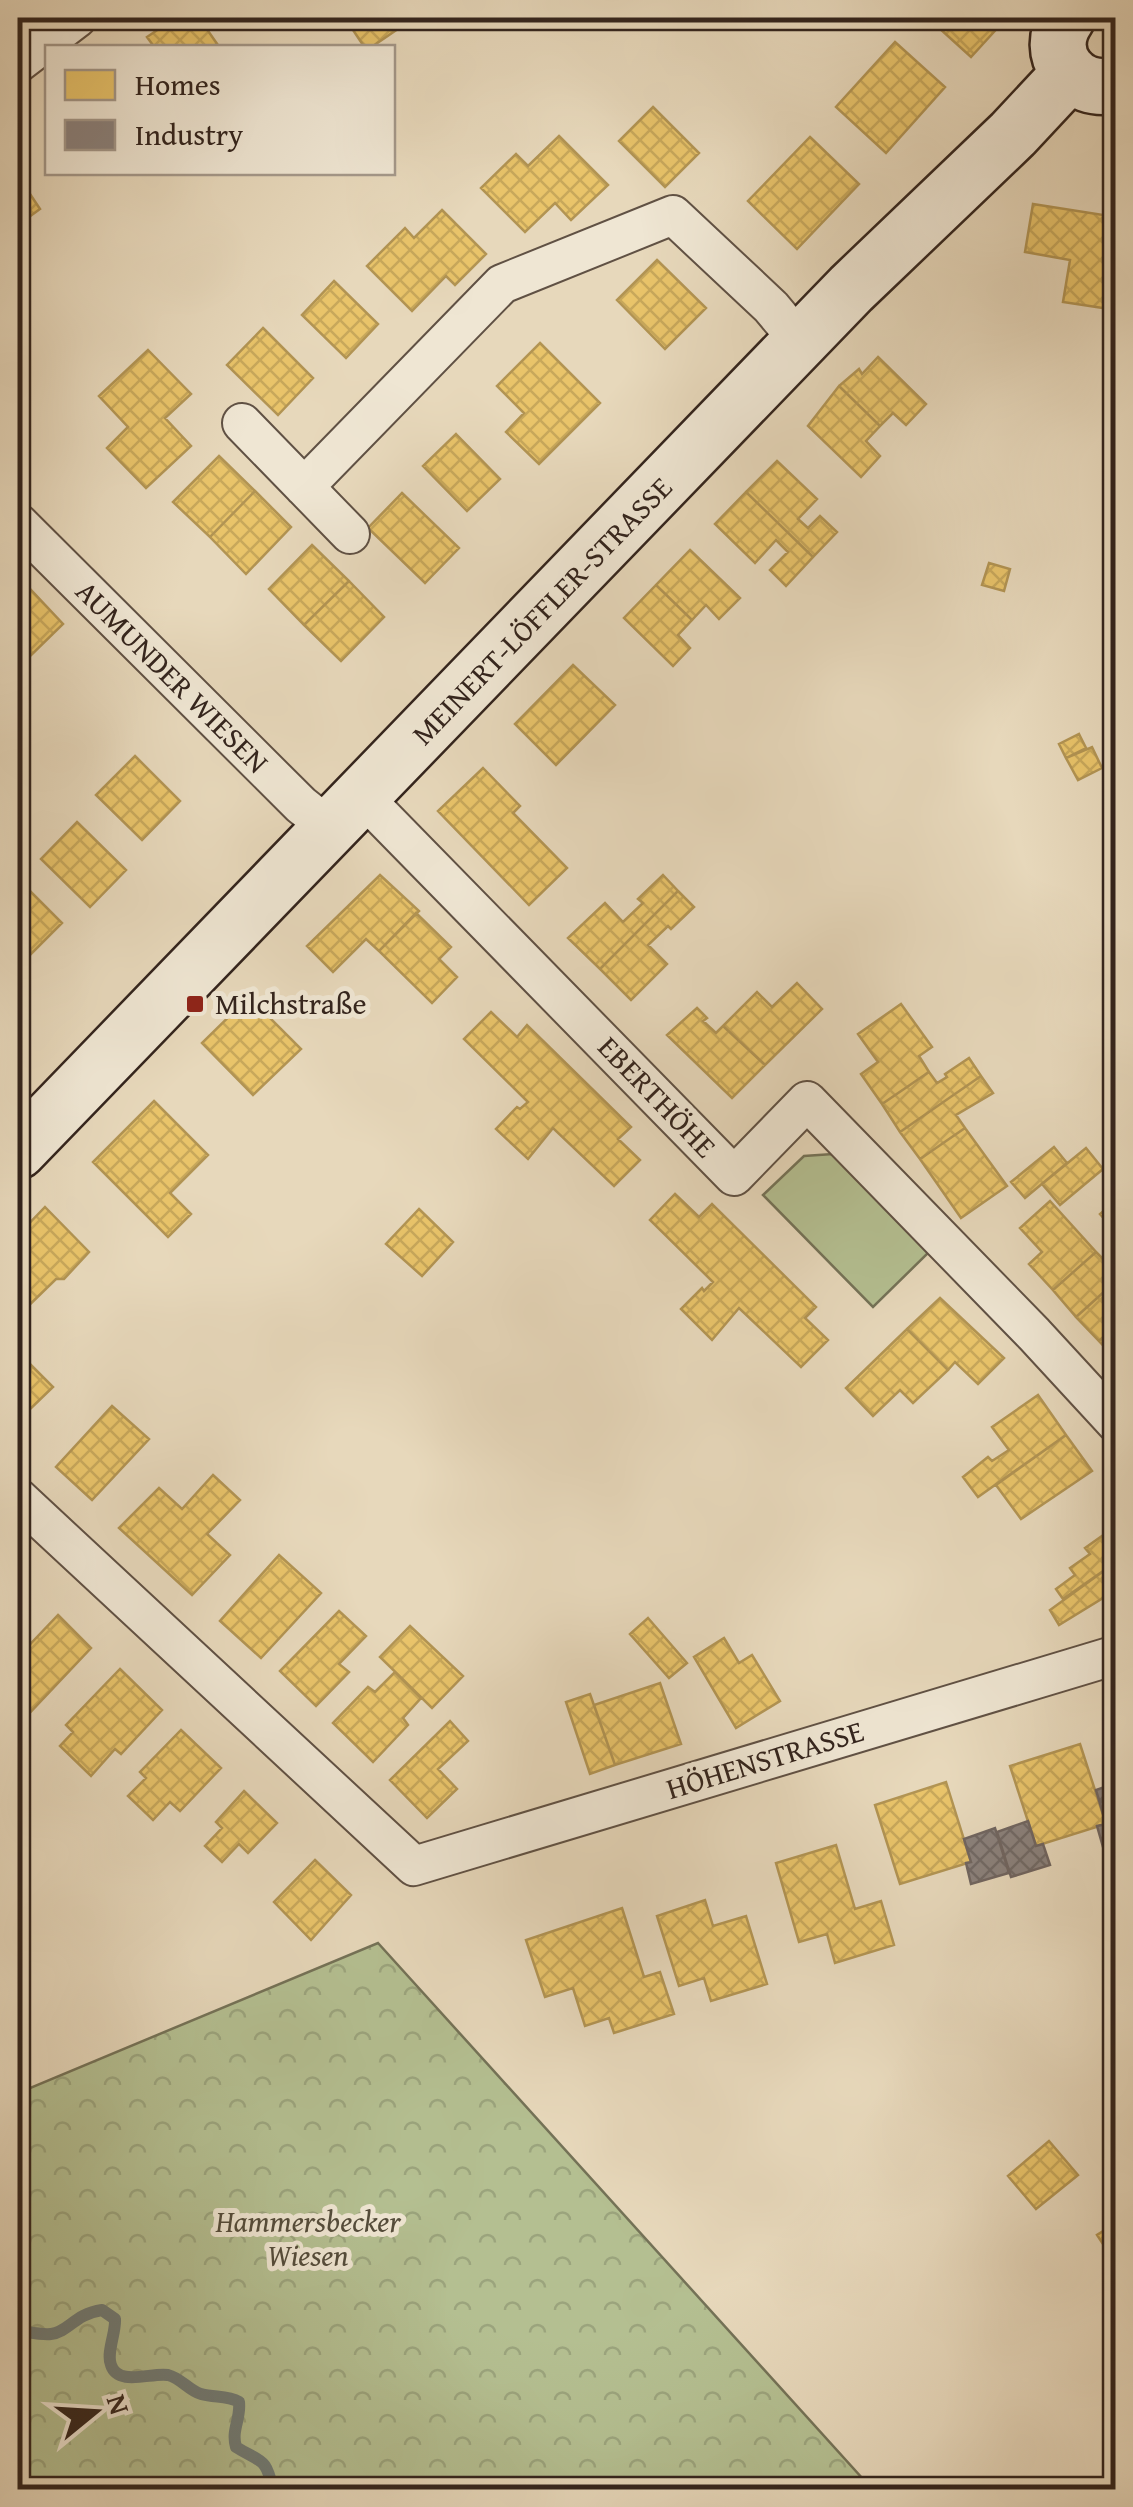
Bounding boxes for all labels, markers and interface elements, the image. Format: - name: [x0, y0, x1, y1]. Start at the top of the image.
- legend: [45, 45, 395, 175]
- text: Homes: [135, 62, 221, 106]
- text: Industry: [135, 112, 243, 156]
- street label: MEINERT-LÖFFLER-STRASSE: [401, 466, 682, 755]
- street label: AUMUNDER WIESEN: [66, 570, 279, 783]
- place label: Milchstraße: [215, 981, 367, 1025]
- marker: Milchstraße: [184, 993, 206, 1015]
- street label: EBERTHÖHE: [588, 1026, 727, 1167]
- street label: HÖHENSTRASSE: [661, 1708, 869, 1810]
- park label: Hammersbecker Wiesen: [214, 2199, 401, 2277]
- north arrow: [45, 2362, 145, 2462]
- text: N: [97, 2389, 142, 2420]

